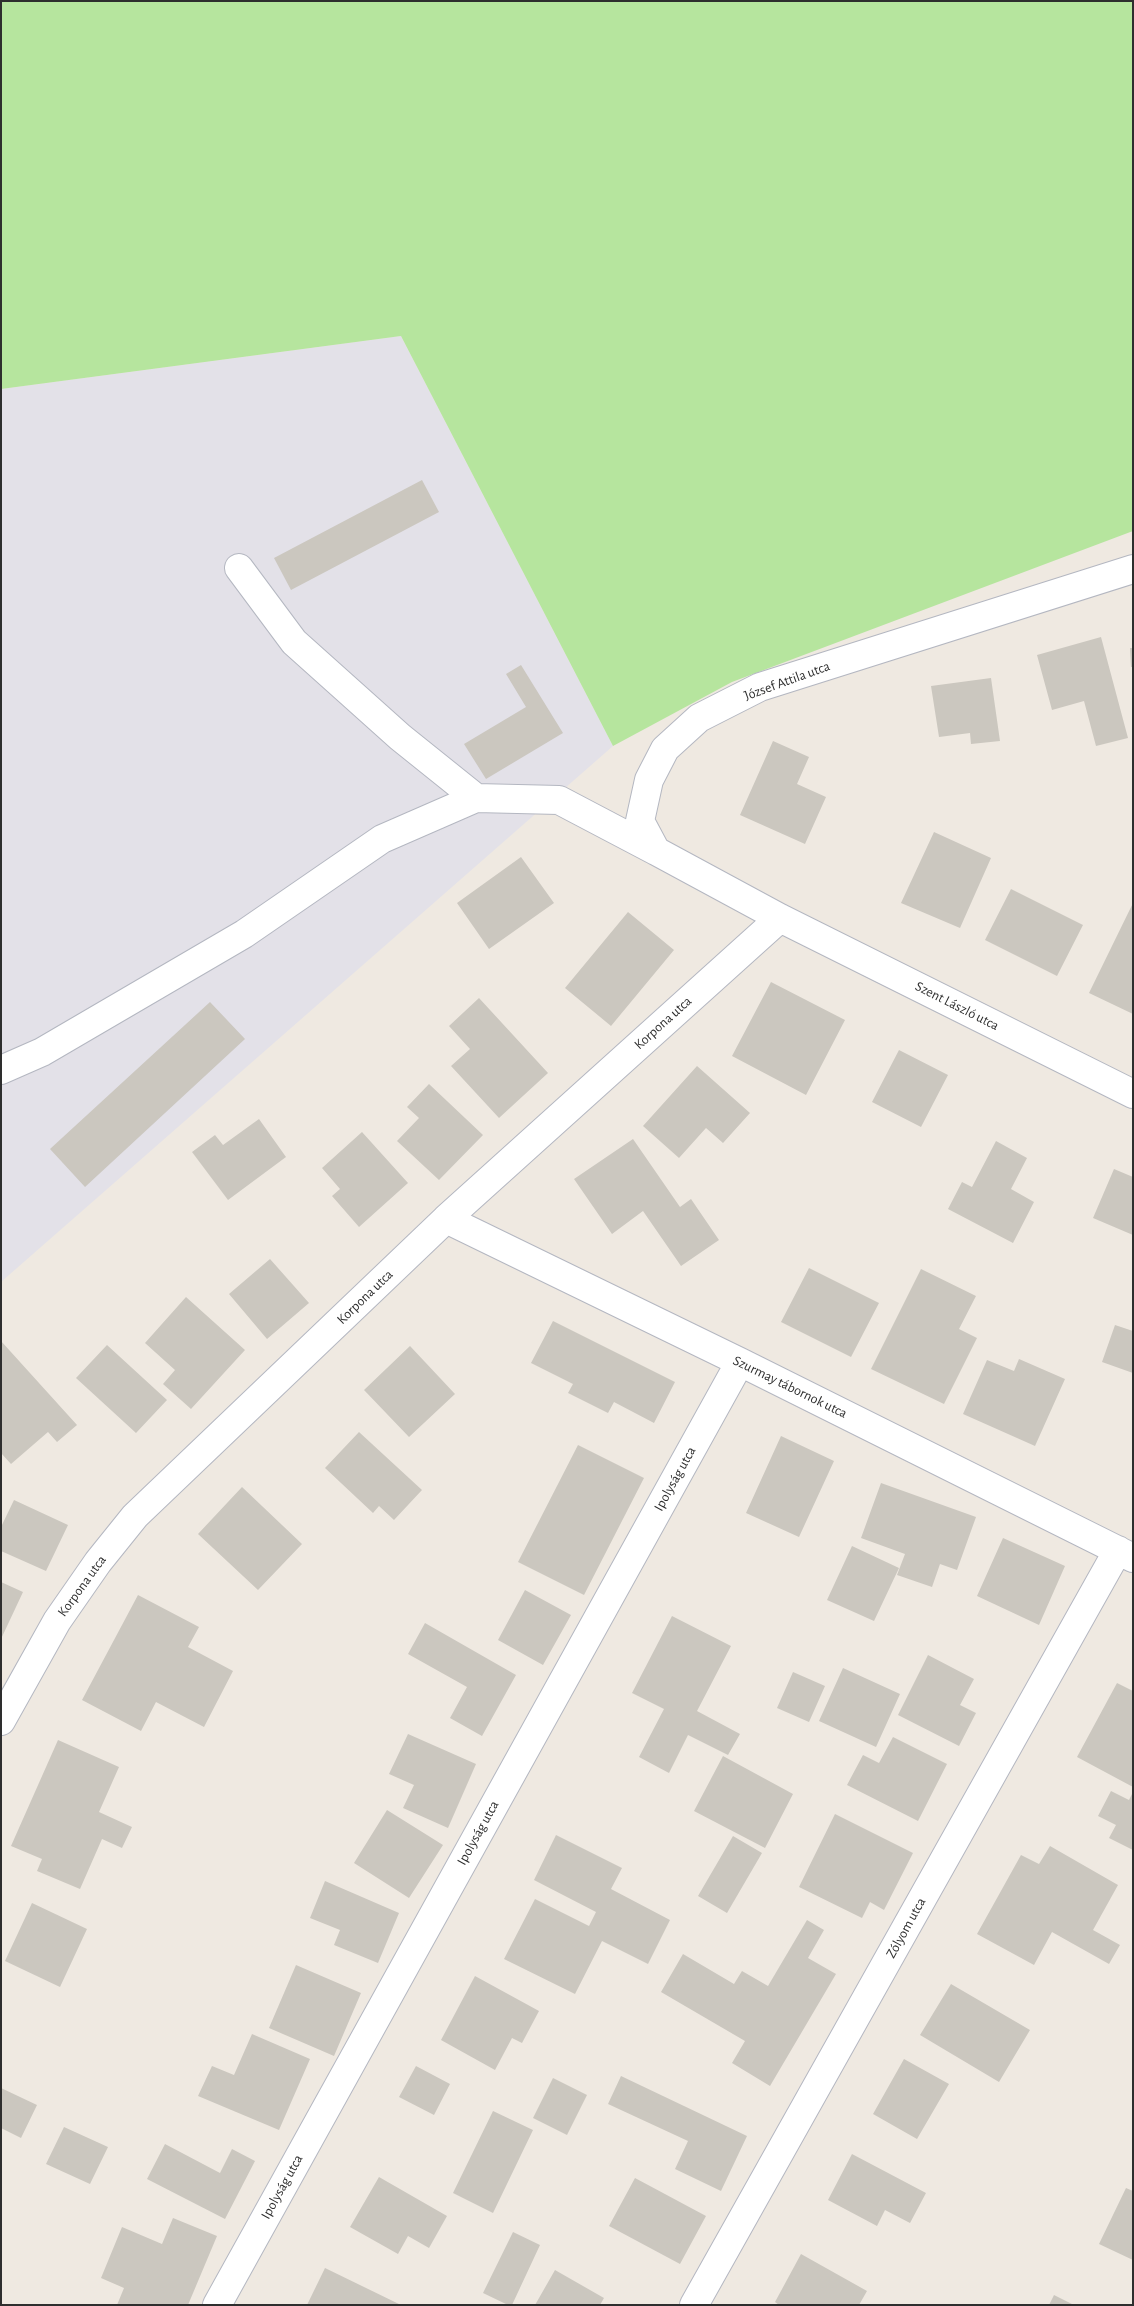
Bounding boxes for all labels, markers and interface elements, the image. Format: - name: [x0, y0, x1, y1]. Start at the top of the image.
- street label: József Attila utca: [742, 658, 832, 704]
- street label: Szent László utca: [912, 978, 1002, 1034]
- street label: Korpona utca: [631, 993, 695, 1053]
- street label: Korpona utca: [333, 1266, 397, 1328]
- street label: Szurmay tábornok utca: [730, 1352, 850, 1422]
- street label: Ipolyság utca: [650, 1444, 700, 1514]
- street label: Korpona utca: [54, 1552, 110, 1620]
- street label: Ipolyság utca: [453, 1798, 503, 1868]
- street label: Zólyom utca: [883, 1895, 929, 1961]
- street label: Ipolyság utca: [257, 2152, 307, 2222]

